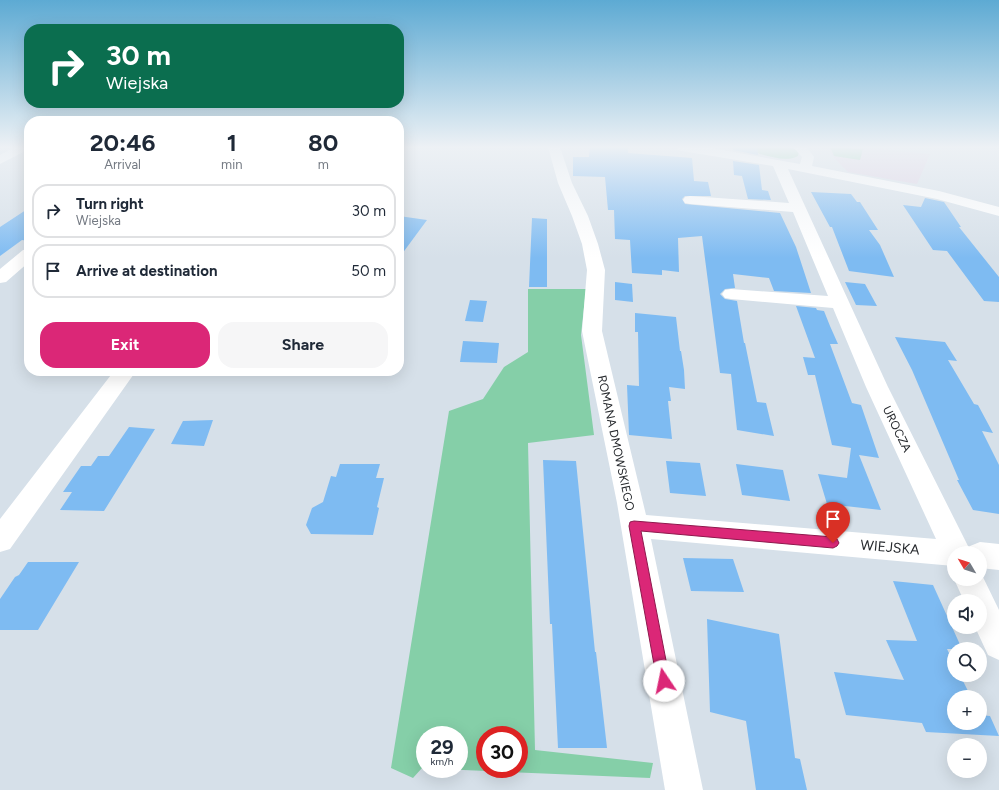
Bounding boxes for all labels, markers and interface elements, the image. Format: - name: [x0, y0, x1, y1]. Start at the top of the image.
- text: 30 m: [106, 38, 171, 72]
- icon: right: [40, 40, 92, 92]
- text: Wiejska: [106, 72, 168, 94]
- text: 20:46: [90, 128, 155, 157]
- text: 1: [227, 128, 237, 157]
- text: 80: [308, 128, 338, 157]
- text: Arrival: [104, 157, 141, 172]
- text: min: [221, 157, 242, 172]
- text: m: [318, 157, 329, 172]
- text: Turn right: [76, 195, 144, 213]
- icon: right: [42, 200, 64, 222]
- text: 30 m: [352, 202, 386, 220]
- text: Wiejska: [76, 213, 121, 228]
- icon: arrive: [42, 260, 64, 282]
- text: Arrive at destination: [76, 262, 217, 280]
- text: 50 m: [351, 262, 386, 280]
- button: Exit: [40, 322, 210, 368]
- button: Share: [218, 322, 388, 368]
- street label: ROMANA DMOWSKIEGO: [595, 374, 637, 512]
- street label: UROCZA: [880, 404, 914, 454]
- pin: [816, 502, 850, 543]
- icon: arrive: [822, 508, 844, 530]
- street label: WIEJSKA: [860, 536, 921, 559]
- north arrow: [947, 546, 987, 586]
- map controls: [947, 546, 987, 778]
- button: sound: [947, 594, 987, 634]
- button: search: [947, 642, 987, 682]
- position arrow: [643, 660, 685, 702]
- button: +: [947, 690, 987, 730]
- speed limit sign: 30: [476, 726, 528, 778]
- text: 29: [430, 735, 454, 759]
- button: −: [947, 738, 987, 778]
- text: km/h: [431, 755, 453, 768]

